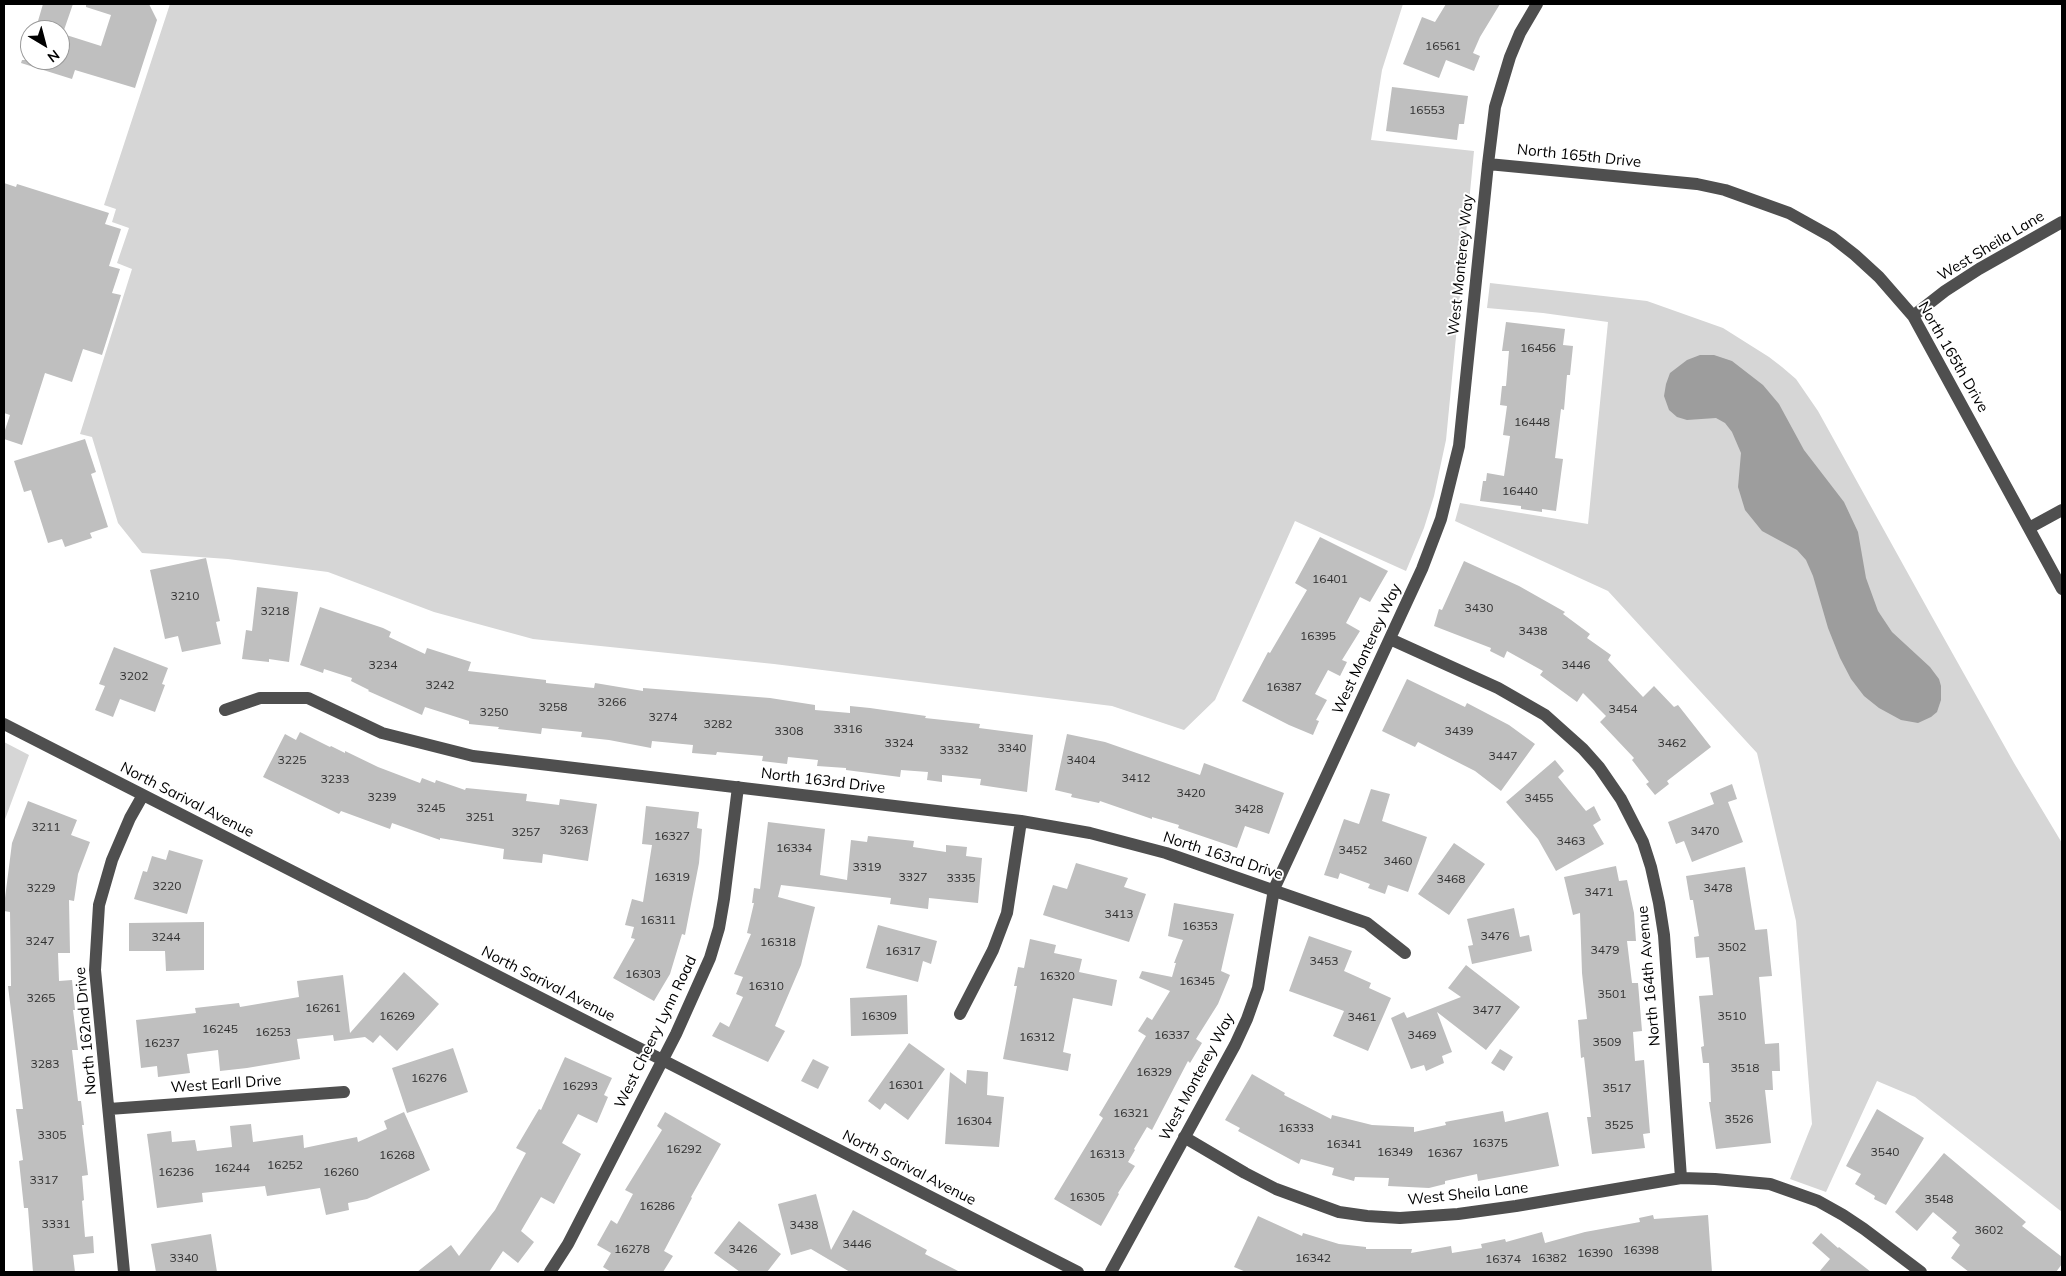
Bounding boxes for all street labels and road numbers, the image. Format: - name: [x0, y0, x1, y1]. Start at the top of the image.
- street label: North 165th Drive: [1516, 141, 1642, 171]
- street label: West Monterey Way: [1445, 193, 1477, 337]
- street label: West Sheila Lane: [1935, 207, 2047, 285]
- street label: North 165th Drive: [1914, 298, 1992, 416]
- street label: West Monterey Way: [1329, 581, 1405, 717]
- street label: North Sarival Avenue: [117, 759, 257, 841]
- street label: North 163rd Drive: [760, 764, 886, 798]
- street label: North 163rd Drive: [1161, 828, 1285, 884]
- street label: North 164th Avenue: [1634, 905, 1664, 1047]
- street label: North Sarival Avenue: [478, 943, 618, 1025]
- street label: West Cheery Lynn Road: [611, 953, 701, 1111]
- street label: North 162nd Drive: [71, 966, 101, 1096]
- street label: West Monterey Way: [1156, 1010, 1238, 1144]
- street label: West Earll Drive: [170, 1071, 282, 1097]
- street label: North Sarival Avenue: [839, 1127, 979, 1209]
- street label: West Sheila Lane: [1407, 1179, 1529, 1209]

